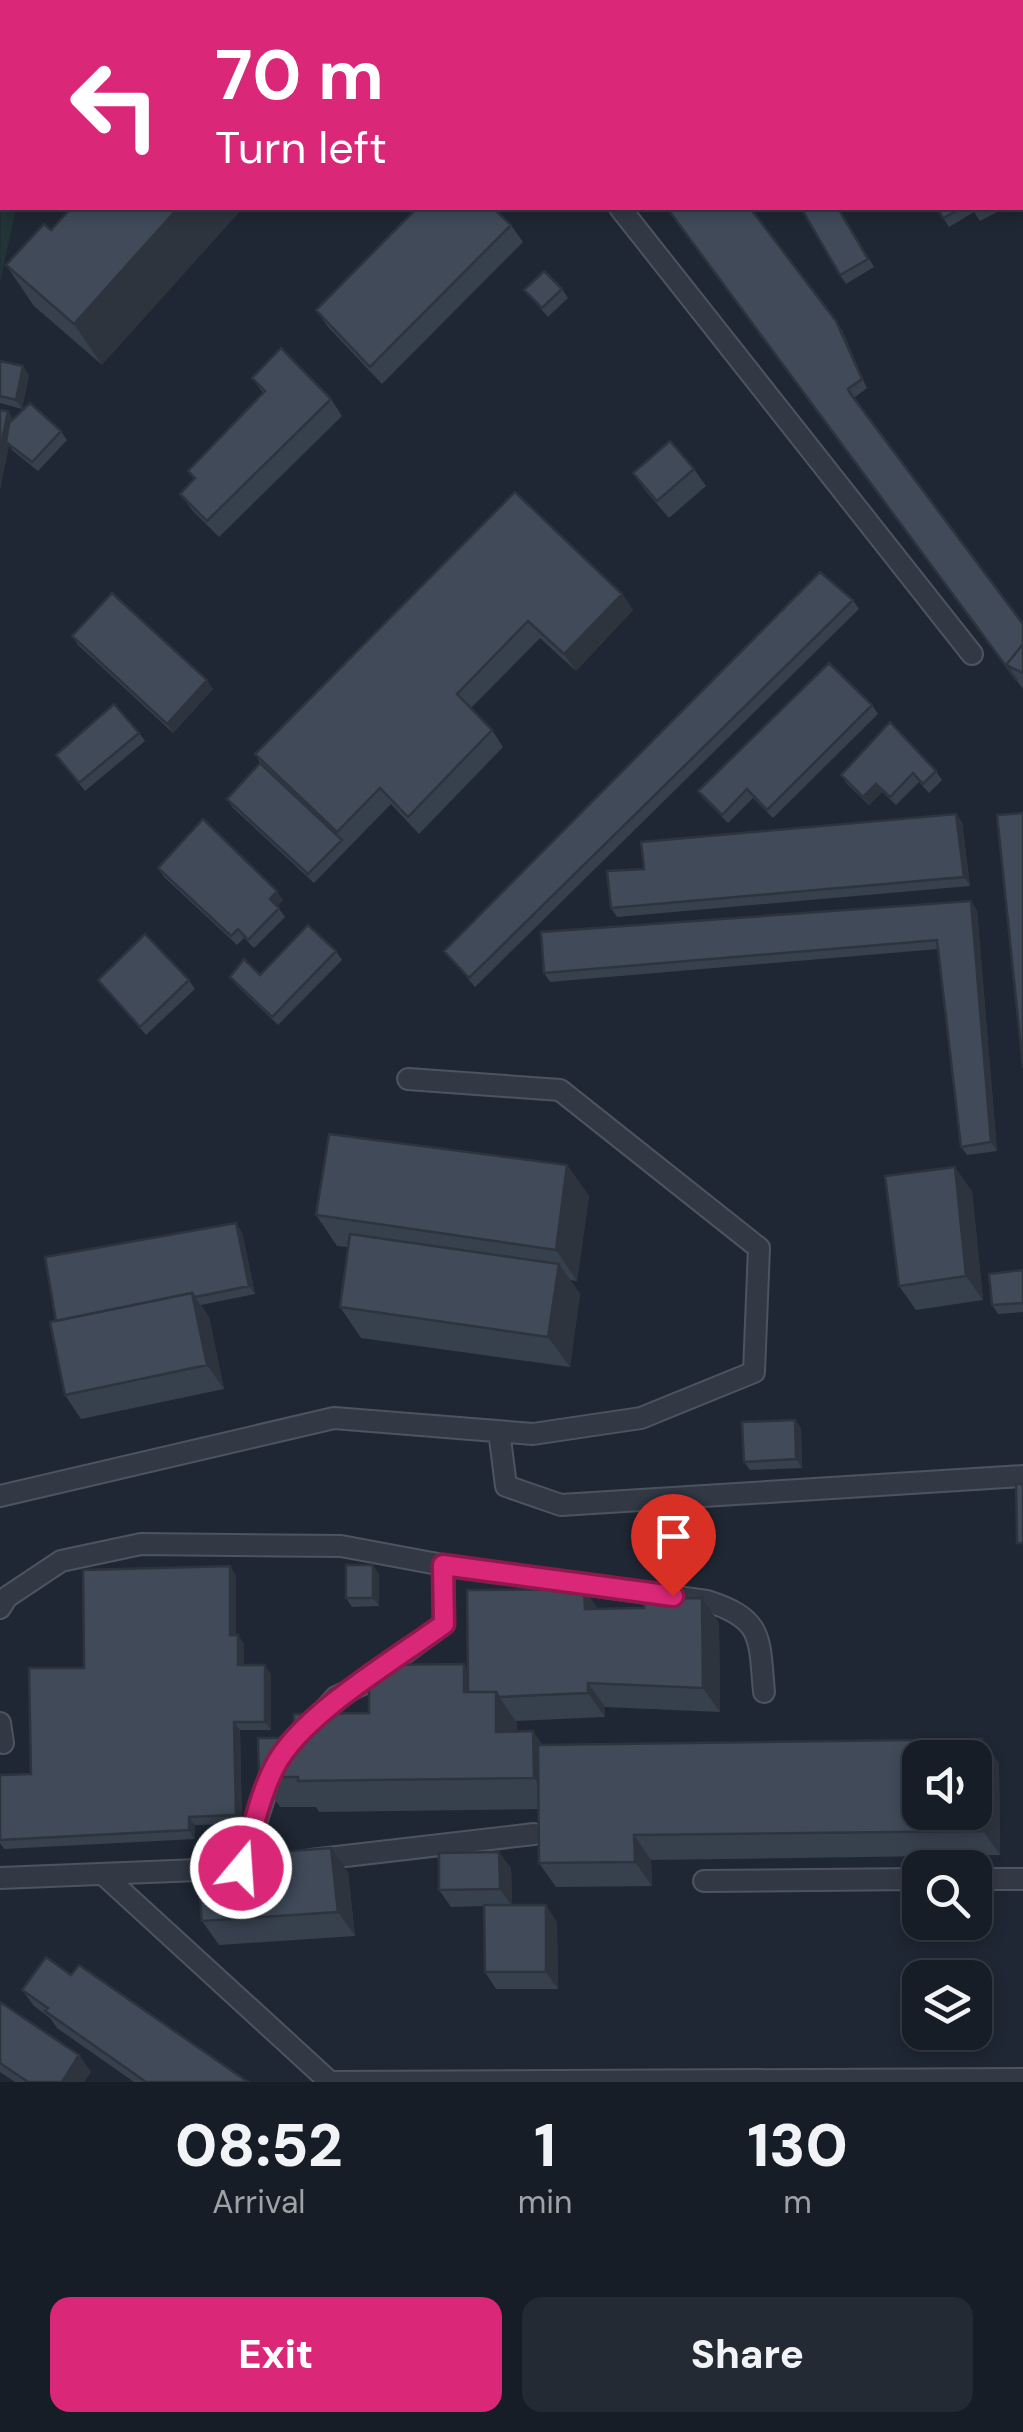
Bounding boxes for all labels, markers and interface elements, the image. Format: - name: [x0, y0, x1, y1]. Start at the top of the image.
- text: 70 m: [215, 30, 384, 121]
- icon: left: [50, 40, 180, 170]
- text: Turn left: [215, 118, 387, 177]
- pin: [631, 1494, 716, 1597]
- icon: arrive: [646, 1509, 701, 1564]
- map controls: [902, 1740, 992, 2050]
- button: sound: [902, 1740, 992, 1830]
- position arrow: [189, 1816, 293, 1920]
- button: search: [902, 1850, 992, 1940]
- button: layers: [902, 1960, 992, 2050]
- text: 08:52: [175, 2106, 343, 2185]
- text: 1: [534, 2106, 556, 2185]
- text: 130: [747, 2106, 848, 2185]
- text: Arrival: [212, 2181, 305, 2223]
- text: min: [518, 2181, 572, 2223]
- text: m: [783, 2181, 812, 2223]
- button: Exit: [50, 2297, 502, 2412]
- button: Share: [522, 2297, 973, 2412]

